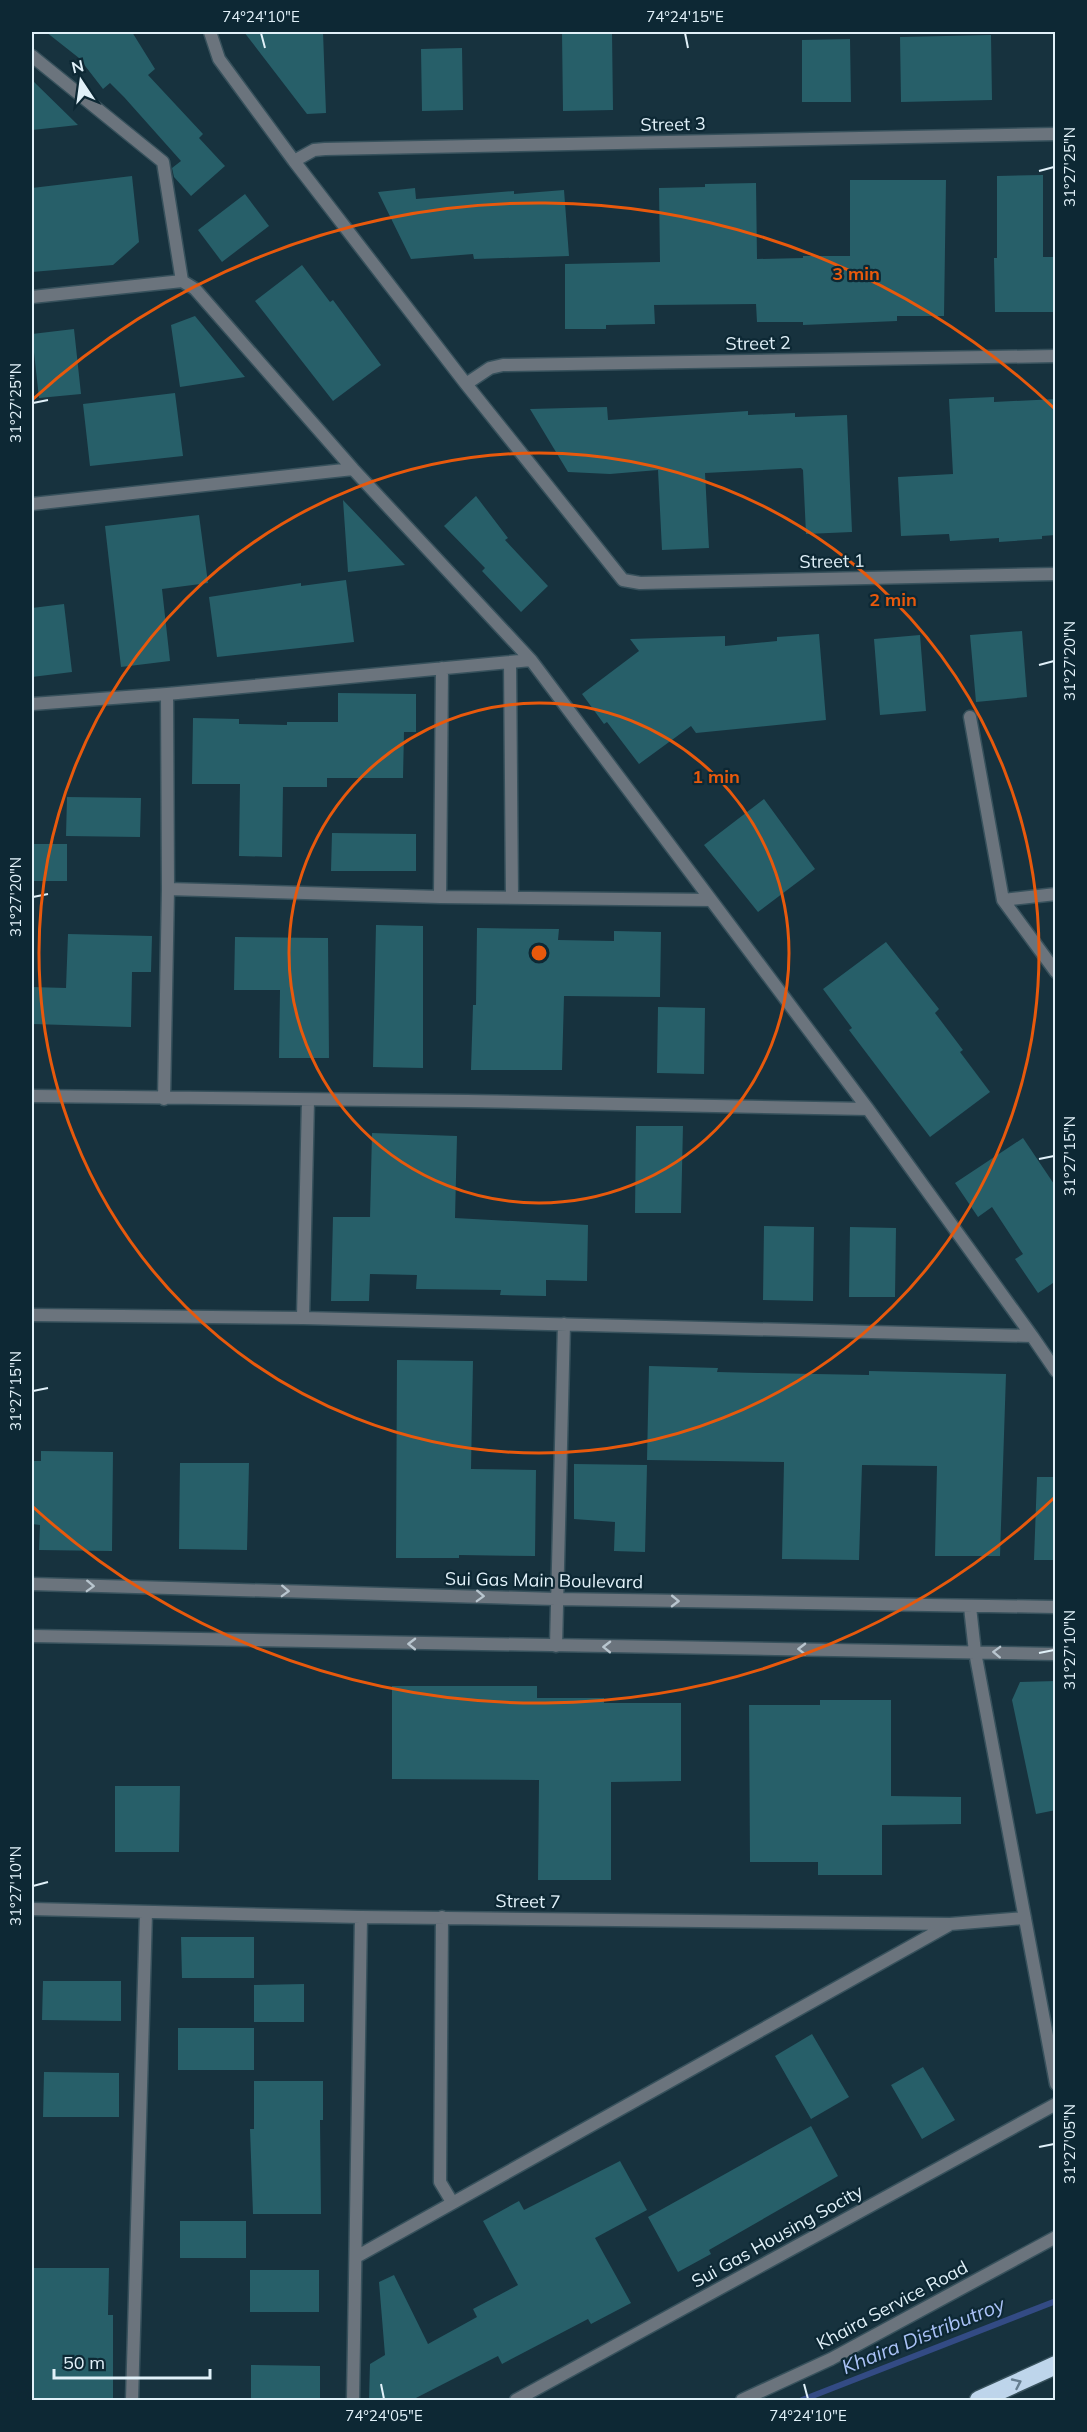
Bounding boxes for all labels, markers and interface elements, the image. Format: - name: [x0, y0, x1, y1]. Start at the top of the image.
- text: 74°24'10"E: [222, 7, 300, 26]
- text: 74°24'15"E: [646, 7, 724, 26]
- north arrow: [51, 51, 111, 111]
- text: N: [69, 55, 86, 77]
- street label: Street 3: [640, 112, 706, 136]
- text: 31°27'25"N: [1060, 127, 1079, 207]
- text: 3 min: [832, 262, 880, 285]
- street label: Street 2: [725, 331, 791, 355]
- text: 31°27'25"N: [6, 363, 25, 443]
- street label: Street 1: [799, 549, 865, 573]
- text: 2 min: [869, 588, 917, 611]
- text: 31°27'20"N: [1060, 621, 1079, 701]
- text: 1 min: [692, 765, 740, 788]
- text: 31°27'20"N: [6, 857, 25, 937]
- centre of rings: [529, 943, 549, 963]
- text: 31°27'15"N: [1060, 1116, 1079, 1196]
- text: 31°27'15"N: [6, 1351, 25, 1431]
- street label: Sui Gas Main Boulevard: [445, 1567, 643, 1593]
- one-way arrow: [85, 1579, 94, 1592]
- one-way arrow: [280, 1585, 289, 1597]
- one-way arrow: [475, 1590, 484, 1603]
- one-way arrow: [670, 1595, 679, 1607]
- text: 31°27'10"N: [1060, 1610, 1079, 1690]
- one-way arrow: [408, 1637, 417, 1650]
- one-way arrow: [603, 1641, 612, 1653]
- one-way arrow: [798, 1643, 807, 1656]
- one-way arrow: [993, 1646, 1002, 1659]
- text: 31°27'10"N: [6, 1846, 25, 1926]
- street label: Street 7: [495, 1889, 561, 1913]
- text: 31°27'05"N: [1060, 2104, 1079, 2184]
- street label: Sui Gas Housing Socity: [687, 2179, 867, 2293]
- street label: Khaira Service Road: [812, 2255, 972, 2355]
- water label: Khaira Distributroy: [838, 2290, 1009, 2379]
- scale bar: [54, 2342, 210, 2380]
- text: 50 m: [63, 2351, 105, 2374]
- one-way arrow: [1011, 2378, 1022, 2390]
- text: 74°24'05"E: [345, 2406, 423, 2425]
- text: 74°24'10"E: [769, 2406, 847, 2425]

